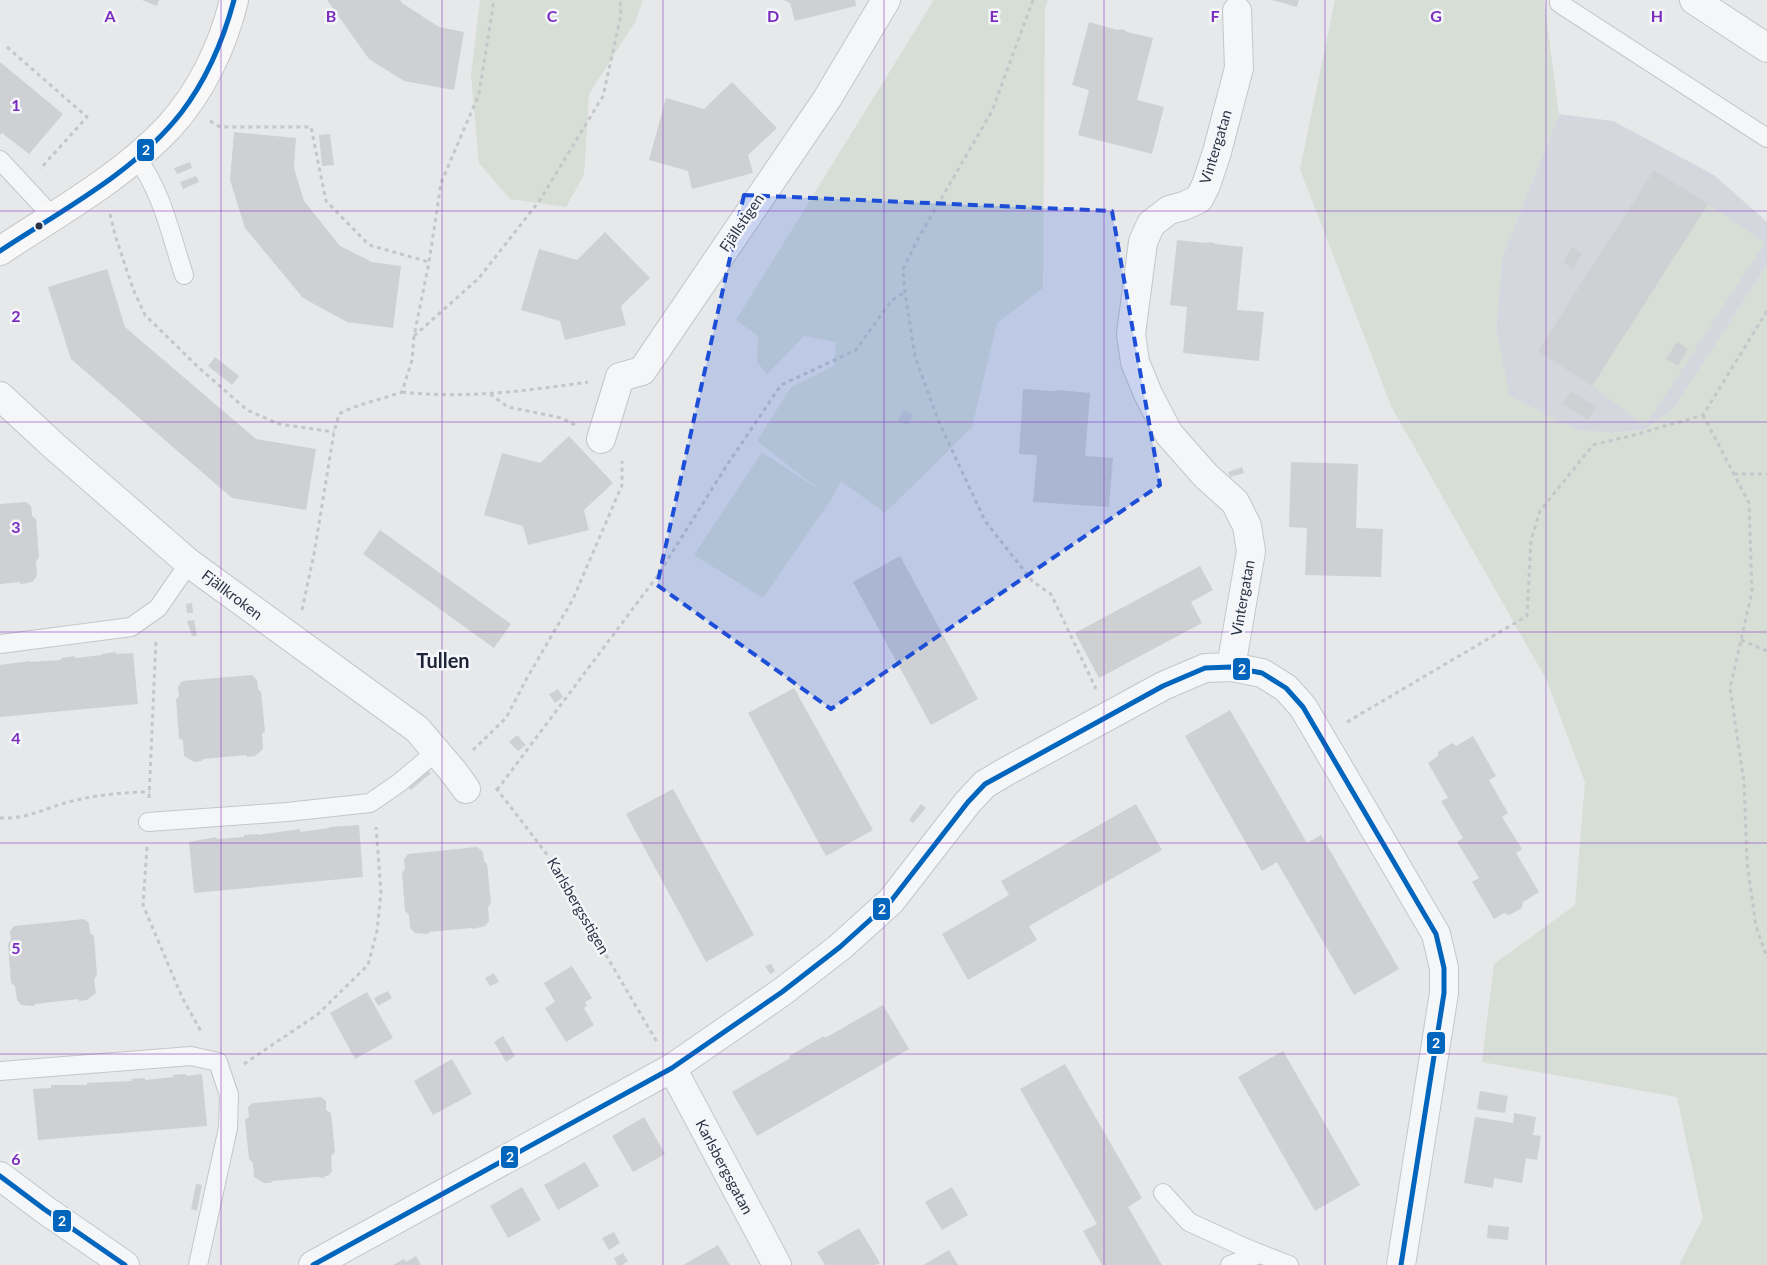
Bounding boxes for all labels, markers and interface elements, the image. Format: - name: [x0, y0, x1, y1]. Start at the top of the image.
- text: A: [103, 6, 116, 25]
- text: B: [326, 6, 336, 25]
- text: C: [547, 6, 558, 25]
- text: D: [767, 6, 779, 25]
- text: E: [989, 6, 999, 25]
- text: F: [1210, 6, 1220, 25]
- text: G: [1430, 6, 1442, 25]
- text: H: [1651, 6, 1663, 25]
- text: 1: [11, 95, 21, 114]
- street label: Vintergatan: [1195, 107, 1235, 186]
- line badge: 2: [136, 138, 155, 162]
- text: 2: [142, 141, 150, 158]
- street label: Fjällstigen: [715, 190, 767, 255]
- unlabelled marker: [34, 221, 44, 231]
- text: 2: [11, 306, 21, 325]
- text: 3: [11, 517, 21, 536]
- street label: Vintergatan: [1226, 558, 1258, 637]
- street label: Fjällkroken: [199, 566, 267, 623]
- district label: Tullen: [416, 648, 470, 672]
- line badge: 2: [1232, 657, 1251, 681]
- text: 2: [1238, 660, 1246, 677]
- text: 4: [11, 728, 21, 747]
- street label: Karlsbergsstigen: [544, 854, 614, 957]
- line badge: 2: [872, 897, 891, 921]
- text: 2: [878, 900, 886, 917]
- text: 5: [11, 938, 21, 957]
- line badge: 2: [1426, 1031, 1446, 1055]
- text: 2: [1432, 1034, 1440, 1051]
- street label: Karlsbergsgatan: [692, 1116, 757, 1217]
- line badge: 2: [500, 1145, 519, 1169]
- text: 2: [506, 1148, 514, 1165]
- text: 6: [11, 1149, 21, 1168]
- line badge: 2: [52, 1209, 72, 1233]
- text: 2: [58, 1212, 66, 1229]

